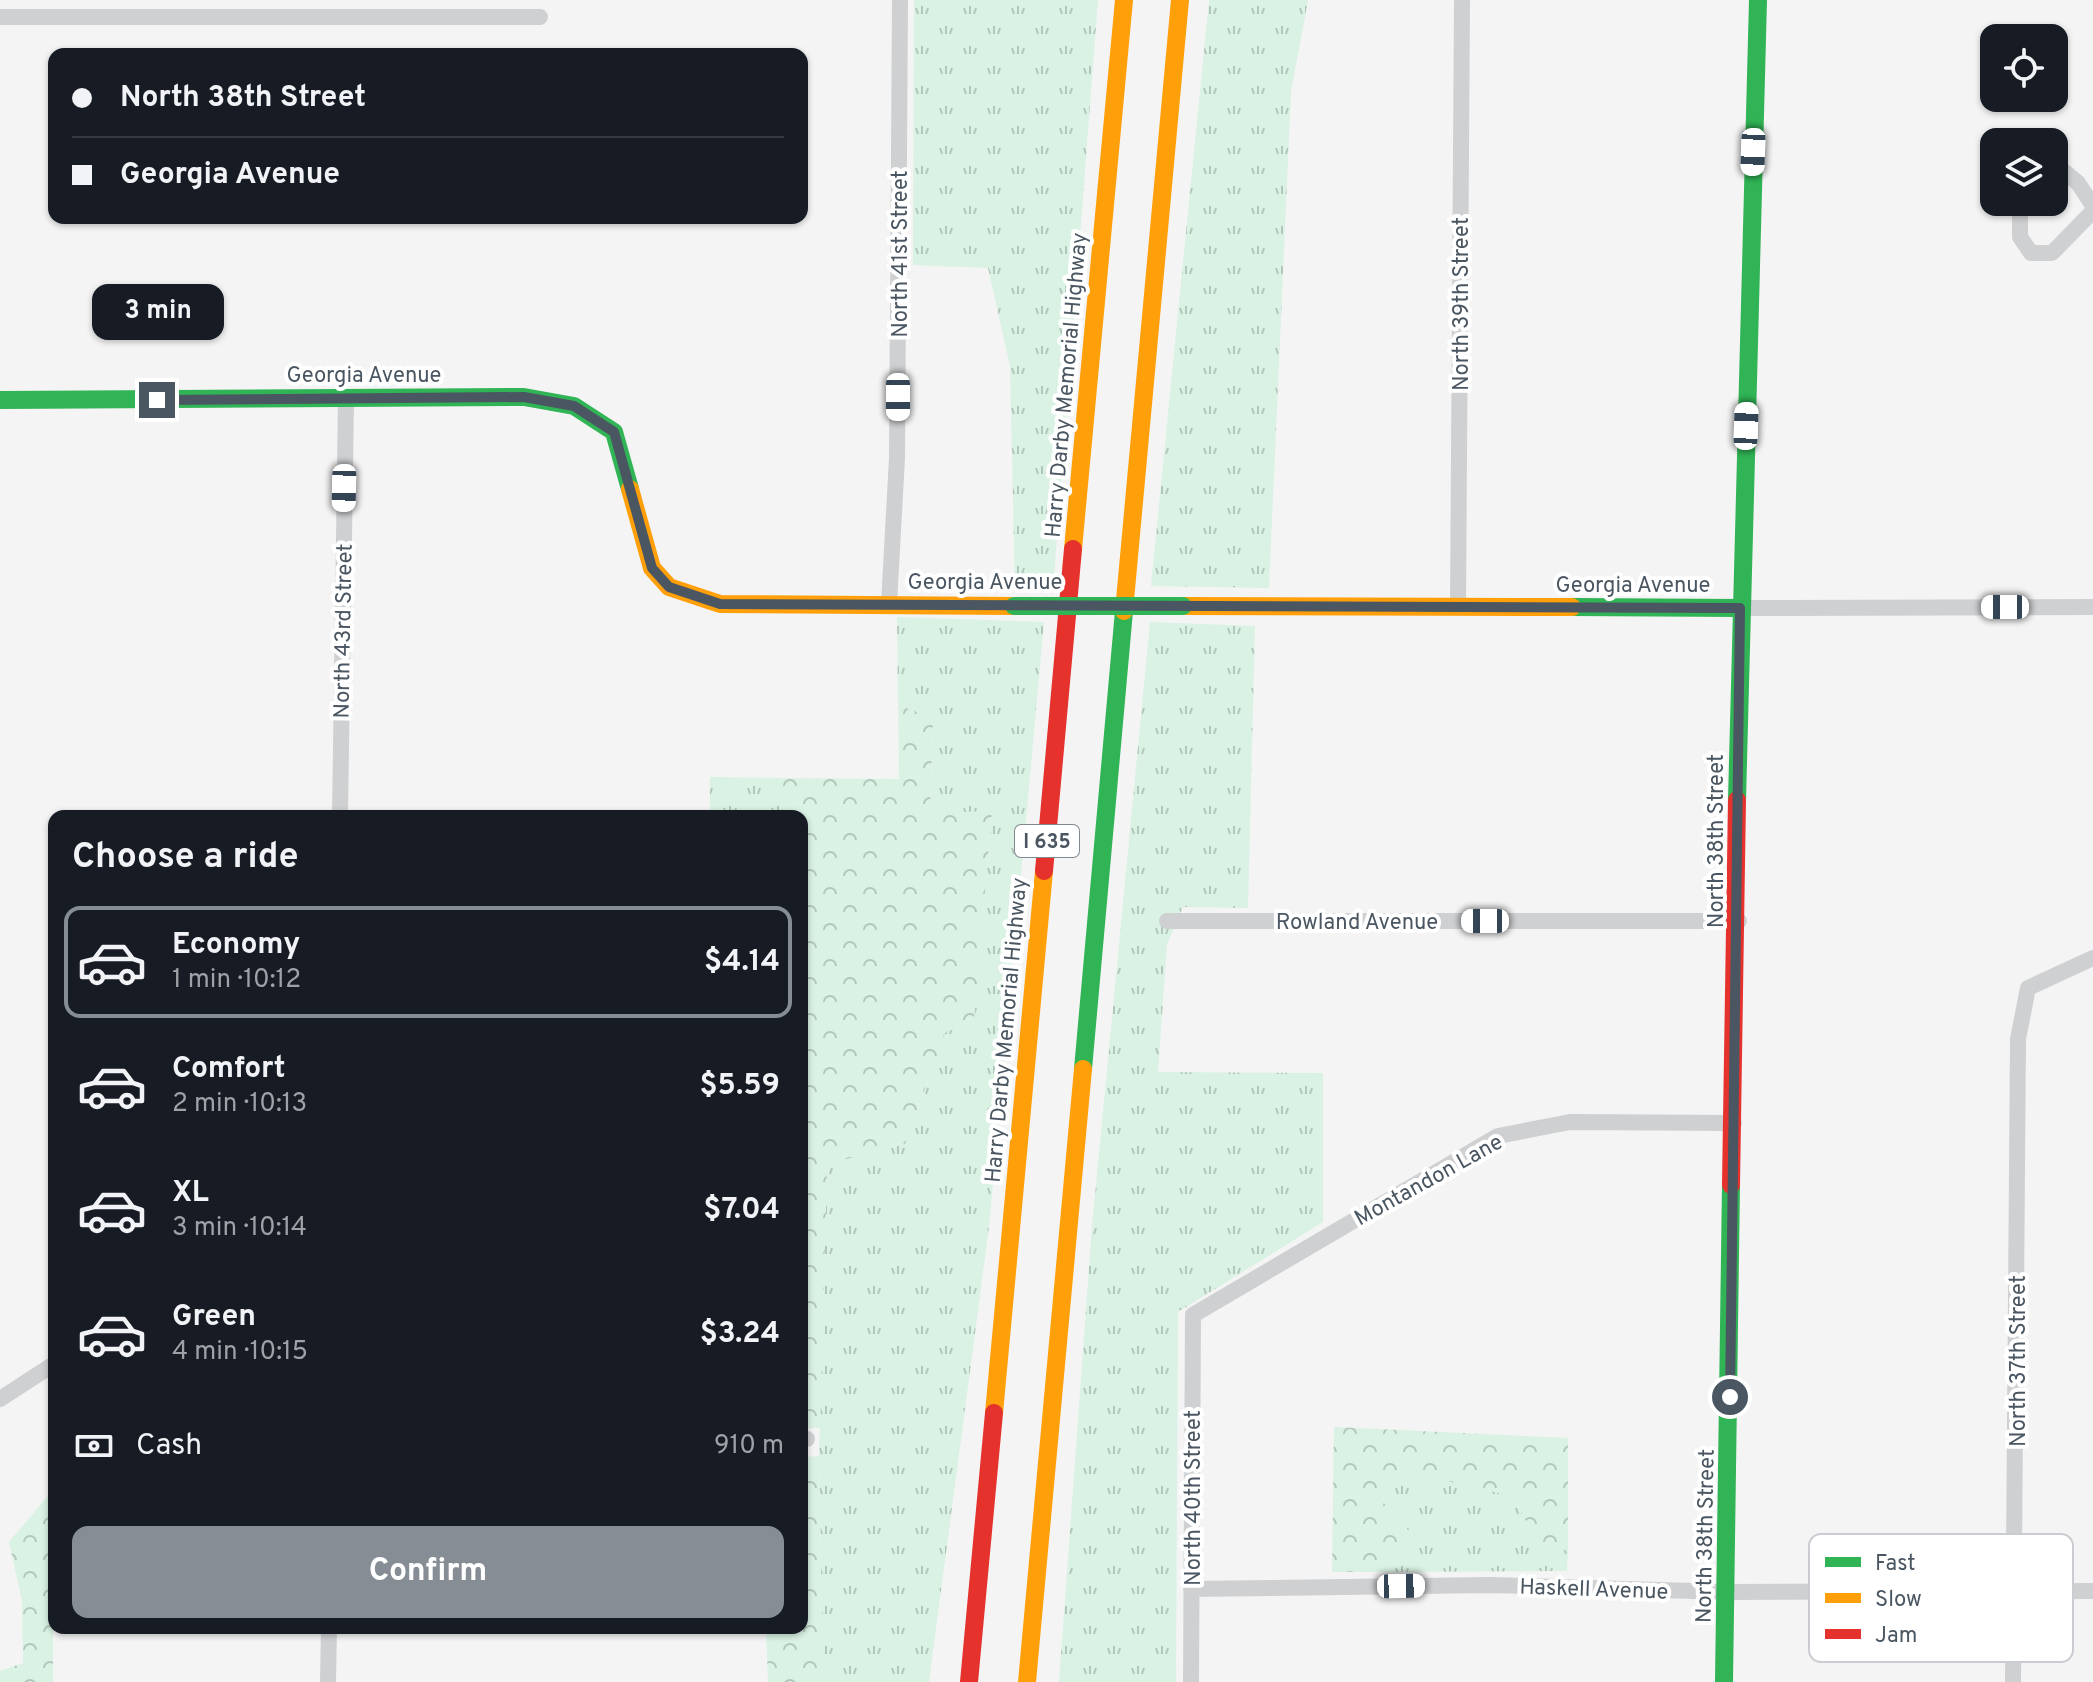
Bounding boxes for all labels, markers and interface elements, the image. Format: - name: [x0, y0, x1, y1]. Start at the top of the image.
- map controls: [1980, 24, 2068, 216]
- button: locate: [1980, 24, 2068, 112]
- text: North 38th Street: [120, 80, 366, 117]
- car: [1740, 128, 1766, 176]
- button: layers: [1980, 128, 2068, 216]
- text: Georgia Avenue: [120, 157, 340, 194]
- street label: North 41st Street: [888, 170, 915, 338]
- street label: North 39th Street: [1449, 217, 1476, 391]
- street label: Harry Darby Memorial Highway: [1041, 231, 1094, 539]
- callout: 3 min: [91, 284, 223, 340]
- text: 3 min: [124, 295, 192, 328]
- street label: Georgia Avenue: [287, 363, 441, 390]
- car: [886, 373, 910, 421]
- route end: [139, 382, 175, 418]
- car: [1733, 402, 1759, 450]
- car: [332, 464, 356, 512]
- street label: North 43rd Street: [329, 543, 360, 719]
- street label: Georgia Avenue: [908, 570, 1062, 597]
- street label: Georgia Avenue: [1556, 573, 1710, 600]
- car: [1981, 595, 2029, 619]
- street label: North 38th Street: [1704, 754, 1731, 928]
- road number: I 635: [1015, 825, 1079, 857]
- text: Choose a ride: [72, 835, 298, 881]
- street label: Harry Darby Memorial Highway: [981, 876, 1034, 1184]
- car: [1461, 909, 1509, 933]
- street label: Rowland Avenue: [1276, 910, 1438, 937]
- icon: car: [76, 926, 148, 998]
- text: Economy: [172, 927, 300, 964]
- text: $4.14: [704, 944, 780, 981]
- text: 1 min · 10:12: [172, 964, 301, 997]
- icon: car: [76, 1050, 148, 1122]
- text: Comfort: [172, 1051, 285, 1088]
- text: $5.59: [699, 1068, 780, 1105]
- text: 2 min · 10:13: [172, 1088, 307, 1121]
- street label: Montandon Lane: [1350, 1129, 1508, 1233]
- icon: car: [76, 1174, 148, 1246]
- text: XL: [172, 1175, 209, 1212]
- text: $7.04: [703, 1192, 780, 1229]
- text: 3 min · 10:14: [172, 1212, 307, 1245]
- street label: North 37th Street: [2006, 1275, 2033, 1447]
- icon: car: [76, 1298, 148, 1370]
- text: Green: [172, 1299, 256, 1336]
- text: $3.24: [700, 1316, 780, 1353]
- text: 4 min · 10:15: [172, 1336, 308, 1369]
- route start: [1712, 1379, 1748, 1415]
- street label: North 40th Street: [1181, 1410, 1208, 1586]
- icon: cash: [72, 1424, 116, 1468]
- text: Cash: [136, 1428, 202, 1465]
- text: 910 m: [714, 1430, 784, 1463]
- street label: North 38th Street: [1691, 1449, 1722, 1623]
- button: Confirm: [72, 1526, 784, 1618]
- legend: [1809, 1534, 2073, 1662]
- text: Fast: [1875, 1551, 1916, 1578]
- car: [1377, 1574, 1425, 1598]
- street label: Haskell Avenue: [1519, 1574, 1669, 1607]
- text: Slow: [1875, 1587, 1922, 1614]
- text: Jam: [1875, 1623, 1918, 1650]

